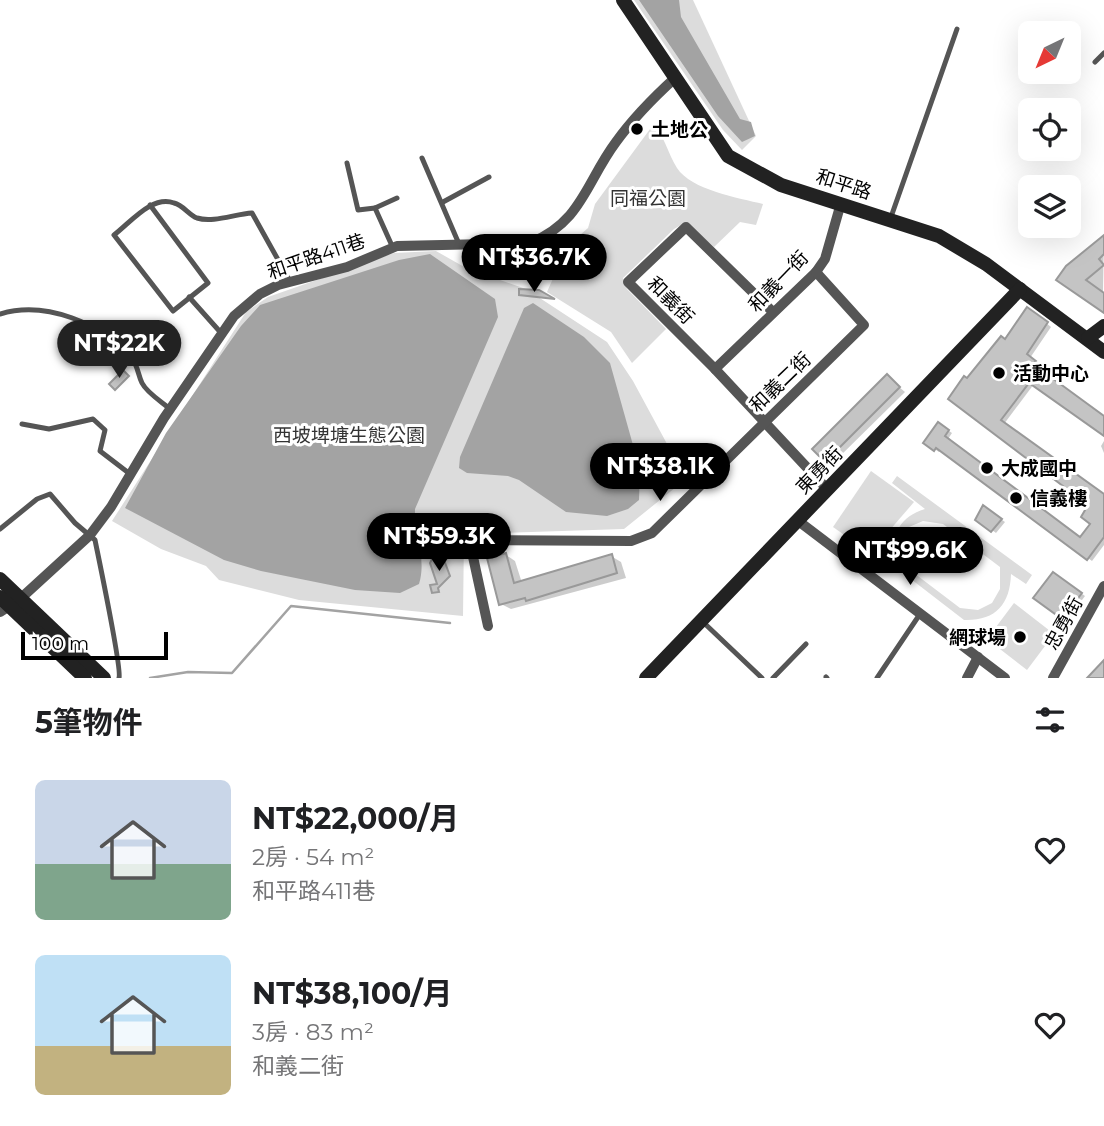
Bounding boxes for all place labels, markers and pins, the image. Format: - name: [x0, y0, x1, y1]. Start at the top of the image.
- place label: 土地公: [651, 118, 708, 141]
- marker: 土地公: [629, 121, 645, 137]
- pin: NT$36.7K: [462, 234, 606, 294]
- pin: NT$22K: [62, 320, 176, 380]
- place label: 活動中心: [1013, 362, 1089, 385]
- marker: 活動中心: [991, 365, 1007, 381]
- pin: NT$38.1K: [588, 444, 732, 503]
- place label: 大成國中: [1001, 457, 1077, 480]
- marker: 大成國中: [979, 460, 995, 476]
- place label: 信義樓: [1030, 487, 1087, 510]
- marker: 信義樓: [1008, 490, 1024, 506]
- pin: NT$59.3K: [367, 514, 511, 573]
- pin: NT$99.6K: [838, 528, 982, 587]
- place label: 網球場: [949, 626, 1006, 649]
- marker: 網球場: [1012, 629, 1028, 645]

